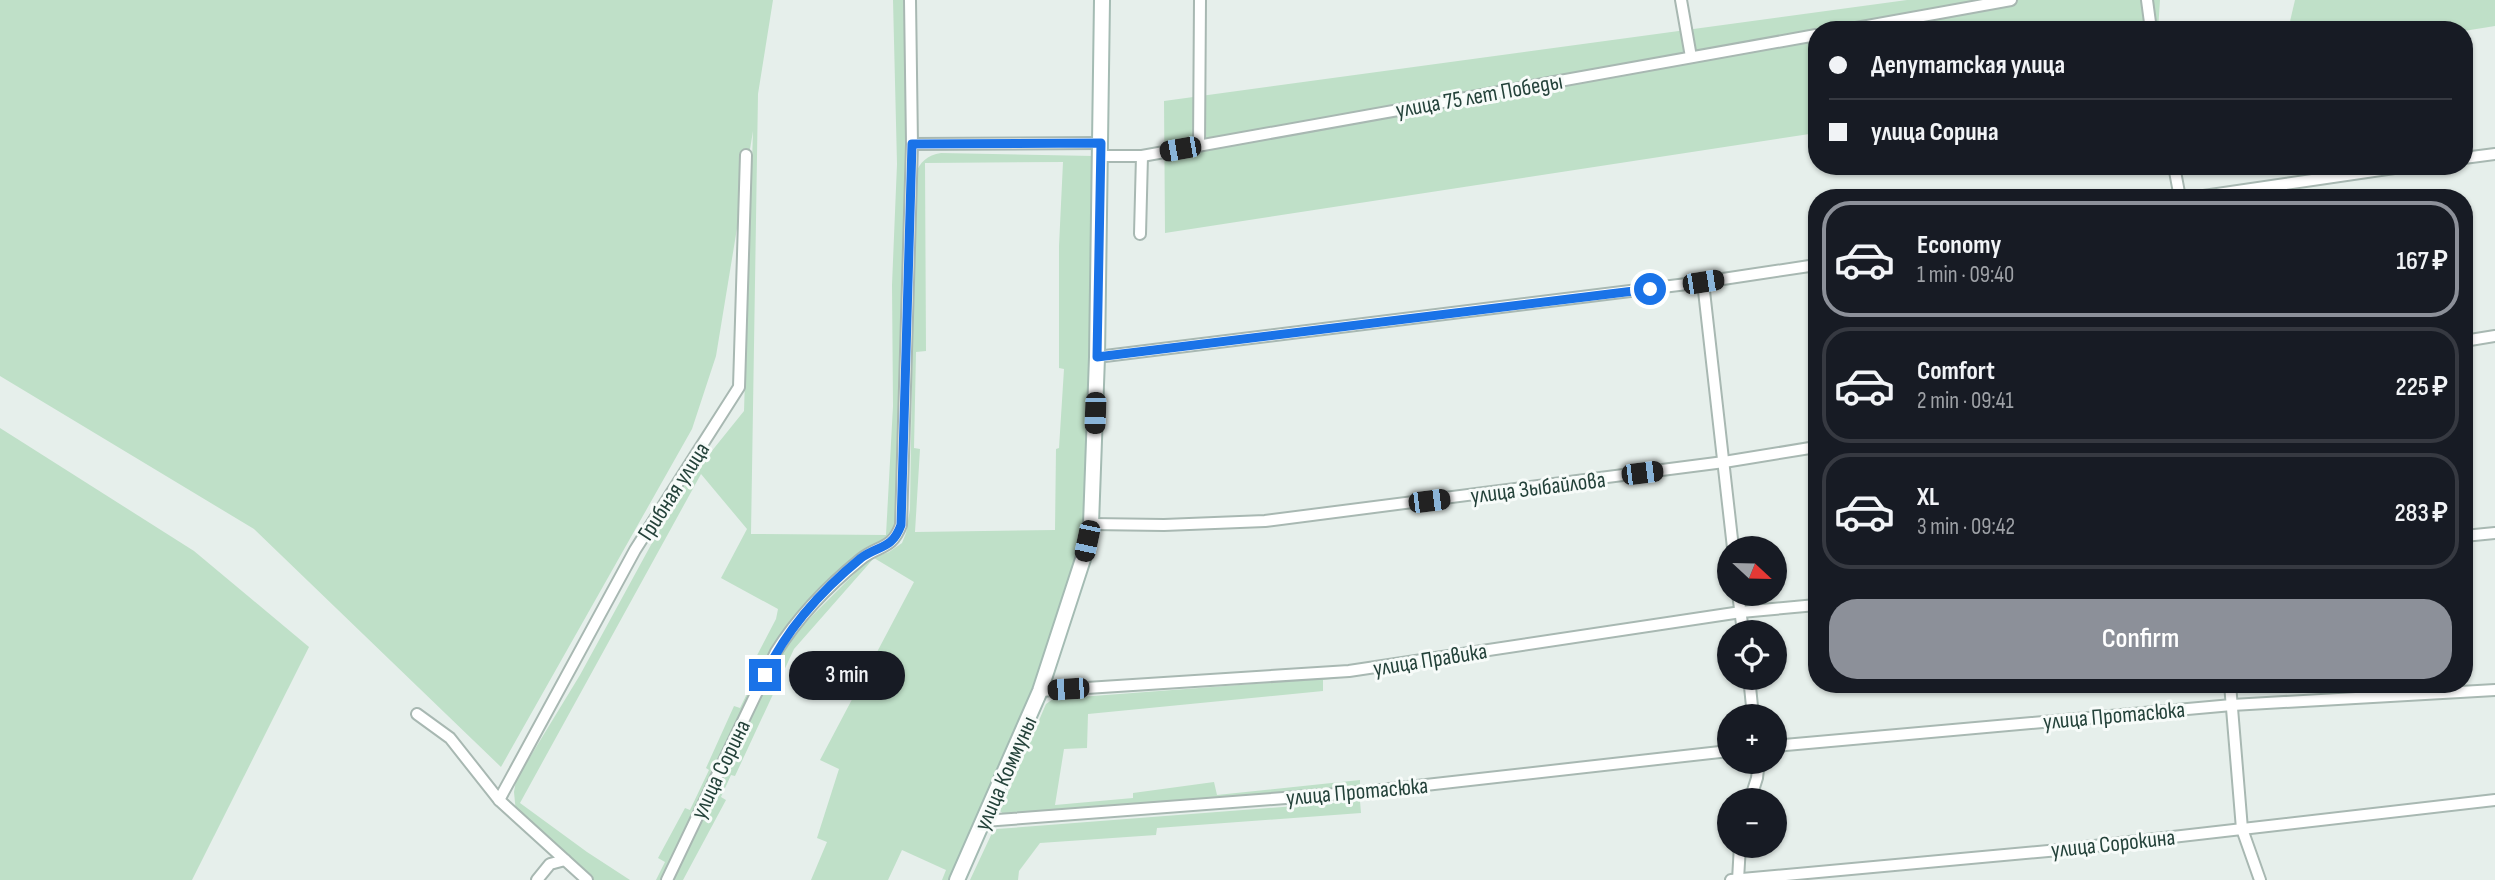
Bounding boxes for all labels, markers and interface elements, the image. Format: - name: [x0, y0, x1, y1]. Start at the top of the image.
- text: Депутатская улица: [1871, 50, 2065, 81]
- street label: улица 75 лет Победы: [1393, 68, 1565, 124]
- text: улица Сорина: [1871, 117, 1999, 148]
- car: [1158, 135, 1203, 163]
- icon: car: [1833, 228, 1896, 291]
- text: Economy: [1917, 230, 2001, 261]
- text: 167 ₽: [2396, 246, 2448, 277]
- text: 1 min · 09:40: [1917, 261, 2014, 289]
- car: [1681, 268, 1726, 296]
- route start: [1634, 273, 1666, 305]
- icon: car: [1833, 354, 1896, 417]
- text: Comfort: [1917, 356, 1995, 387]
- text: 225 ₽: [2396, 372, 2448, 403]
- text: 2 min · 09:41: [1917, 387, 2013, 415]
- car: [1084, 392, 1107, 434]
- street label: Грибная улица: [632, 437, 716, 546]
- car: [1620, 460, 1665, 486]
- street label: улица Зыбайлова: [1469, 466, 1607, 510]
- icon: car: [1833, 480, 1896, 543]
- text: XL: [1917, 482, 1939, 513]
- car: [1407, 488, 1452, 514]
- text: 283 ₽: [2394, 498, 2448, 529]
- text: 3 min · 09:42: [1917, 513, 2015, 541]
- car: [1073, 518, 1102, 564]
- north arrow: [1717, 536, 1787, 606]
- map controls: [1717, 536, 1787, 858]
- button: Confirm: [1829, 599, 2452, 679]
- button: locate: [1717, 620, 1787, 690]
- street label: улица Правика: [1371, 637, 1489, 683]
- callout: 3 min: [790, 650, 905, 700]
- route end: [749, 659, 781, 691]
- text: 3 min: [825, 661, 869, 689]
- car: [1047, 677, 1090, 701]
- street label: улица Протасюка: [2042, 696, 2186, 736]
- button: +: [1717, 704, 1787, 774]
- street label: улица Коммуны: [968, 712, 1044, 835]
- street label: улица Сорина: [685, 715, 757, 823]
- street label: улица Протасюка: [1285, 772, 1429, 812]
- button: −: [1717, 788, 1787, 858]
- street label: улица Сорокина: [2050, 824, 2177, 864]

